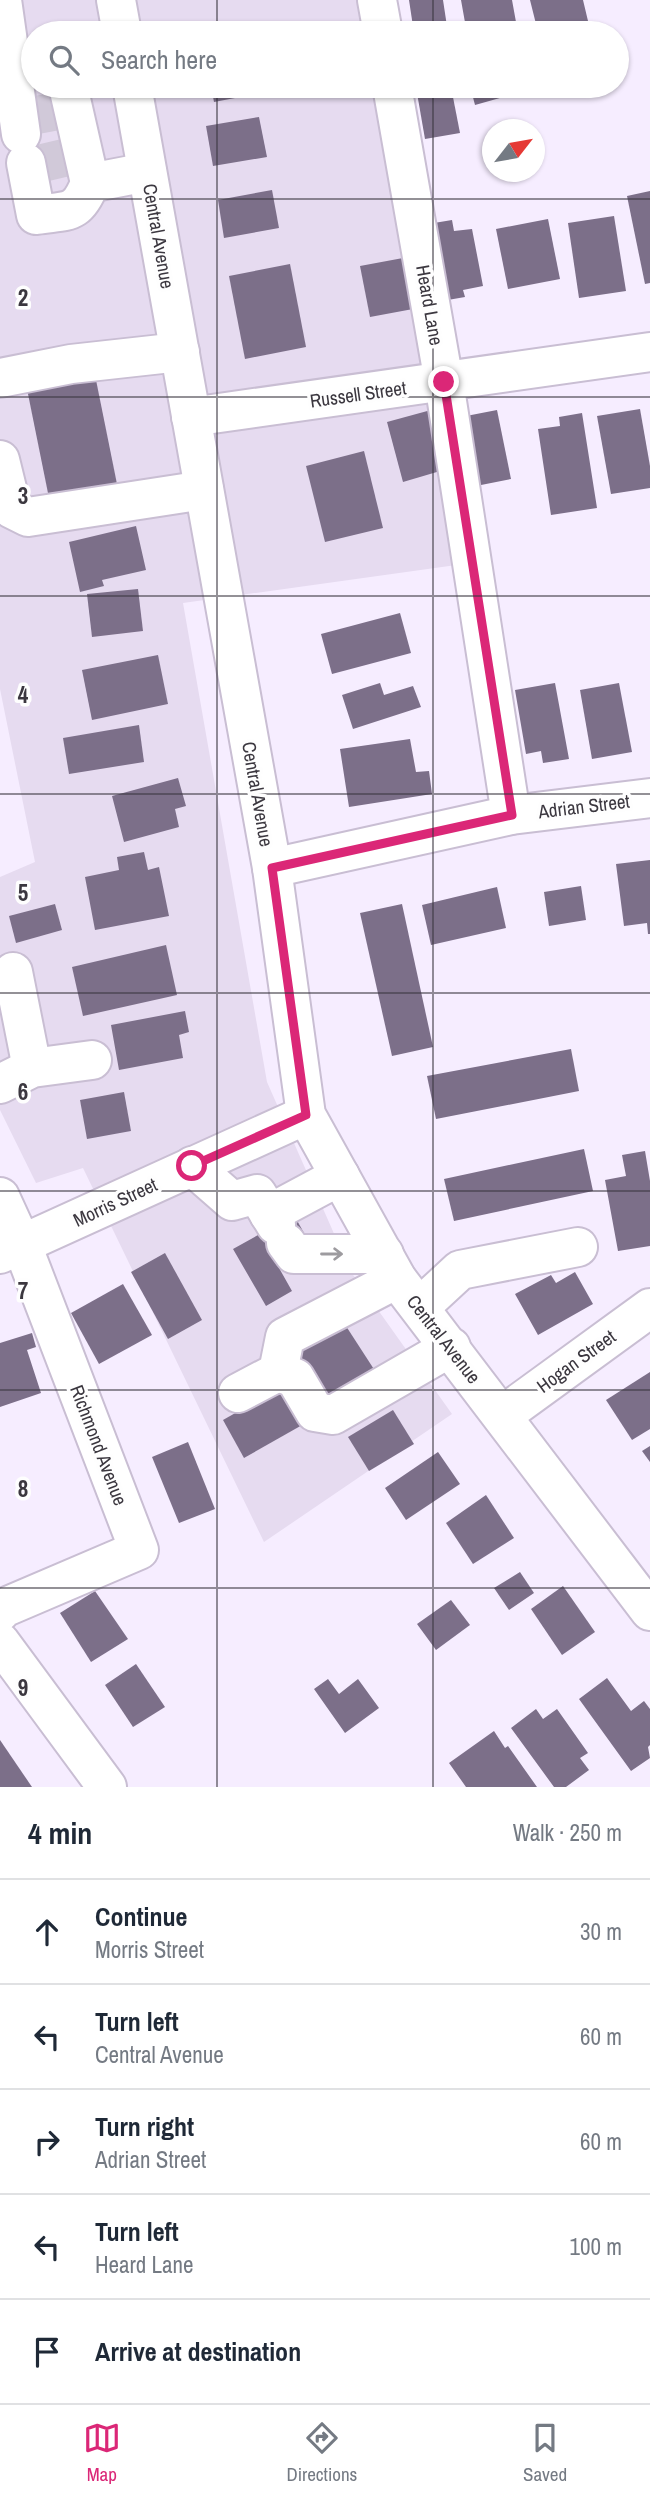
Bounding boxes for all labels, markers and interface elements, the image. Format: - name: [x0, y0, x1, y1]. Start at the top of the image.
- search box: [21, 21, 629, 98]
- icon: search: [45, 41, 83, 79]
- text: Search here: [101, 42, 217, 77]
- north arrow: [482, 119, 545, 182]
- street label: Central Avenue: [137, 181, 181, 291]
- street label: Heard Lane: [410, 263, 450, 347]
- text: 2: [18, 282, 28, 313]
- route end: [428, 366, 459, 397]
- street label: Russell Street: [308, 374, 408, 414]
- text: 3: [18, 480, 28, 511]
- text: 4: [18, 679, 29, 710]
- street label: Central Avenue: [236, 739, 280, 849]
- street label: Adrian Street: [536, 787, 632, 825]
- text: 5: [18, 877, 28, 908]
- text: 6: [18, 1076, 28, 1107]
- route start: [176, 1150, 207, 1181]
- street label: Morris Street: [69, 1171, 162, 1233]
- one-way arrow: [320, 1247, 343, 1261]
- text: 7: [18, 1275, 28, 1306]
- street label: Central Avenue: [401, 1289, 487, 1389]
- street label: Hogan Street: [531, 1323, 621, 1399]
- street label: Richmond Avenue: [64, 1381, 134, 1509]
- text: 8: [18, 1473, 28, 1504]
- text: 9: [18, 1672, 28, 1703]
- text: 4 min: [28, 1813, 92, 1853]
- text: Walk · 250 m: [513, 1817, 622, 1848]
- text: Continue: [95, 1899, 187, 1934]
- icon: ahead: [28, 1913, 66, 1951]
- text: 30 m: [580, 1916, 622, 1947]
- text: Morris Street: [95, 1934, 204, 1965]
- text: Turn left: [95, 2004, 179, 2039]
- icon: left: [28, 2018, 66, 2056]
- text: 60 m: [580, 2021, 622, 2052]
- text: Central Avenue: [95, 2039, 224, 2070]
- text: Turn right: [95, 2109, 194, 2144]
- icon: right: [28, 2123, 66, 2161]
- text: 60 m: [580, 2126, 622, 2157]
- text: Adrian Street: [95, 2144, 206, 2175]
- text: Turn left: [95, 2214, 179, 2249]
- icon: left: [28, 2228, 66, 2266]
- text: 100 m: [570, 2231, 622, 2262]
- text: Heard Lane: [95, 2249, 194, 2280]
- icon: arrive: [28, 2333, 66, 2371]
- text: Arrive at destination: [95, 2334, 301, 2369]
- tab: Map: [83, 2419, 121, 2487]
- tab: Directions: [286, 2419, 357, 2487]
- tab: Saved: [523, 2419, 567, 2487]

